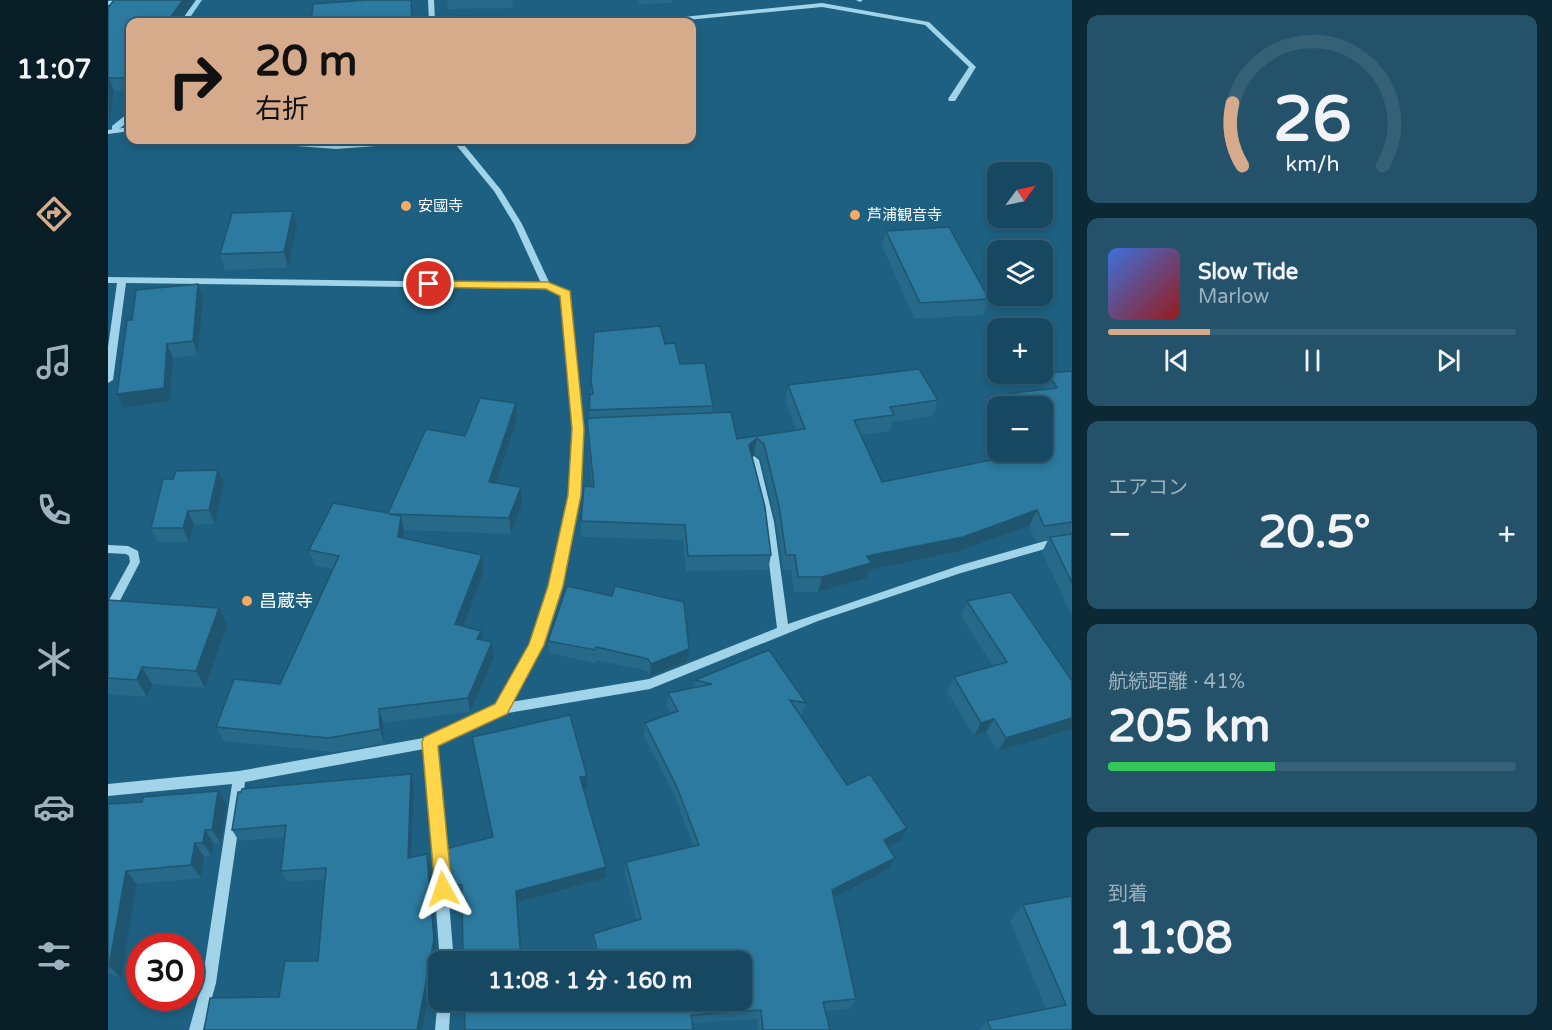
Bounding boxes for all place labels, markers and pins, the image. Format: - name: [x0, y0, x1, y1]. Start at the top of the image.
- place label: 安國寺: [418, 197, 463, 215]
- marker: 安國寺: [399, 199, 413, 213]
- place label: 芦浦観音寺: [867, 206, 942, 224]
- marker: 芦浦観音寺: [848, 208, 862, 222]
- pin: [403, 258, 454, 309]
- place label: 昌蔵寺: [259, 590, 313, 612]
- marker: 昌蔵寺: [240, 594, 254, 608]

